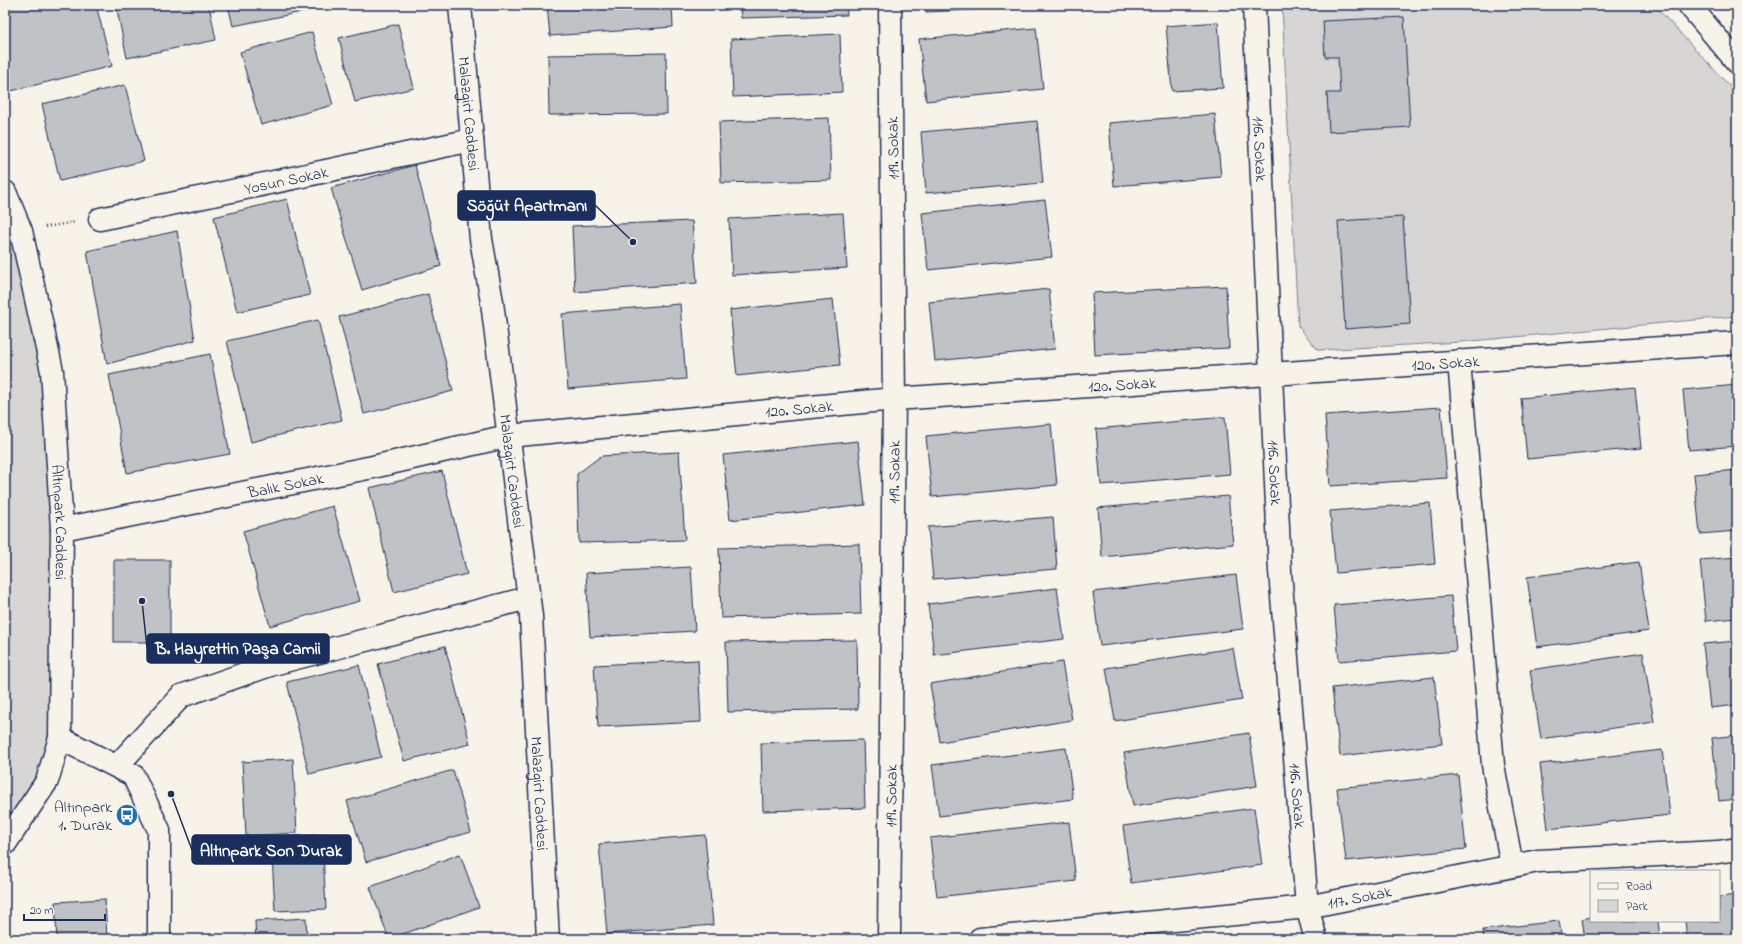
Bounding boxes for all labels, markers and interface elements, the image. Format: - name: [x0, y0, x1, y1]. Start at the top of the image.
- street label: Malazgirt Caddesi: [451, 56, 485, 172]
- street label: 119. Sokak: [881, 115, 907, 180]
- street label: 116. Sokak: [1245, 116, 1272, 183]
- street label: Yosun Sokak: [242, 161, 331, 202]
- callout: Söğüt Apartmanı: [458, 191, 595, 220]
- text: Söğüt Apartmanı: [467, 194, 587, 221]
- street label: 120. Sokak: [1411, 350, 1481, 379]
- street label: 120. Sokak: [1087, 372, 1158, 400]
- street label: 120. Sokak: [764, 395, 835, 425]
- street label: Malazgirt Caddesi: [492, 413, 530, 529]
- street label: 119. Sokak: [883, 439, 908, 504]
- street label: 116. Sokak: [1260, 439, 1287, 507]
- street label: Altınpark Caddesi: [44, 464, 72, 580]
- street label: Balık Sokak: [245, 467, 327, 506]
- callout: B. Hayrettin Paşa Camii: [147, 634, 329, 663]
- text: B. Hayrettin Paşa Camii: [154, 637, 321, 664]
- street label: Malazgirt Caddesi: [523, 736, 553, 851]
- street label: 116. Sokak: [1281, 762, 1311, 830]
- street label: 119. Sokak: [880, 763, 905, 828]
- place label: Altınpark 1. Durak: [54, 796, 113, 838]
- bus stop icon: Altınpark 1. Durak: [114, 802, 140, 828]
- callout: Altınpark Son Durak: [192, 835, 351, 864]
- text: Altınpark Son Durak: [200, 839, 343, 864]
- legend: [1590, 870, 1720, 922]
- text: Road: [1626, 878, 1652, 896]
- street label: 117. Sokak: [1326, 880, 1395, 917]
- scale bar: [24, 896, 105, 922]
- text: Park: [1626, 898, 1648, 916]
- text: 20 m: [30, 902, 53, 920]

